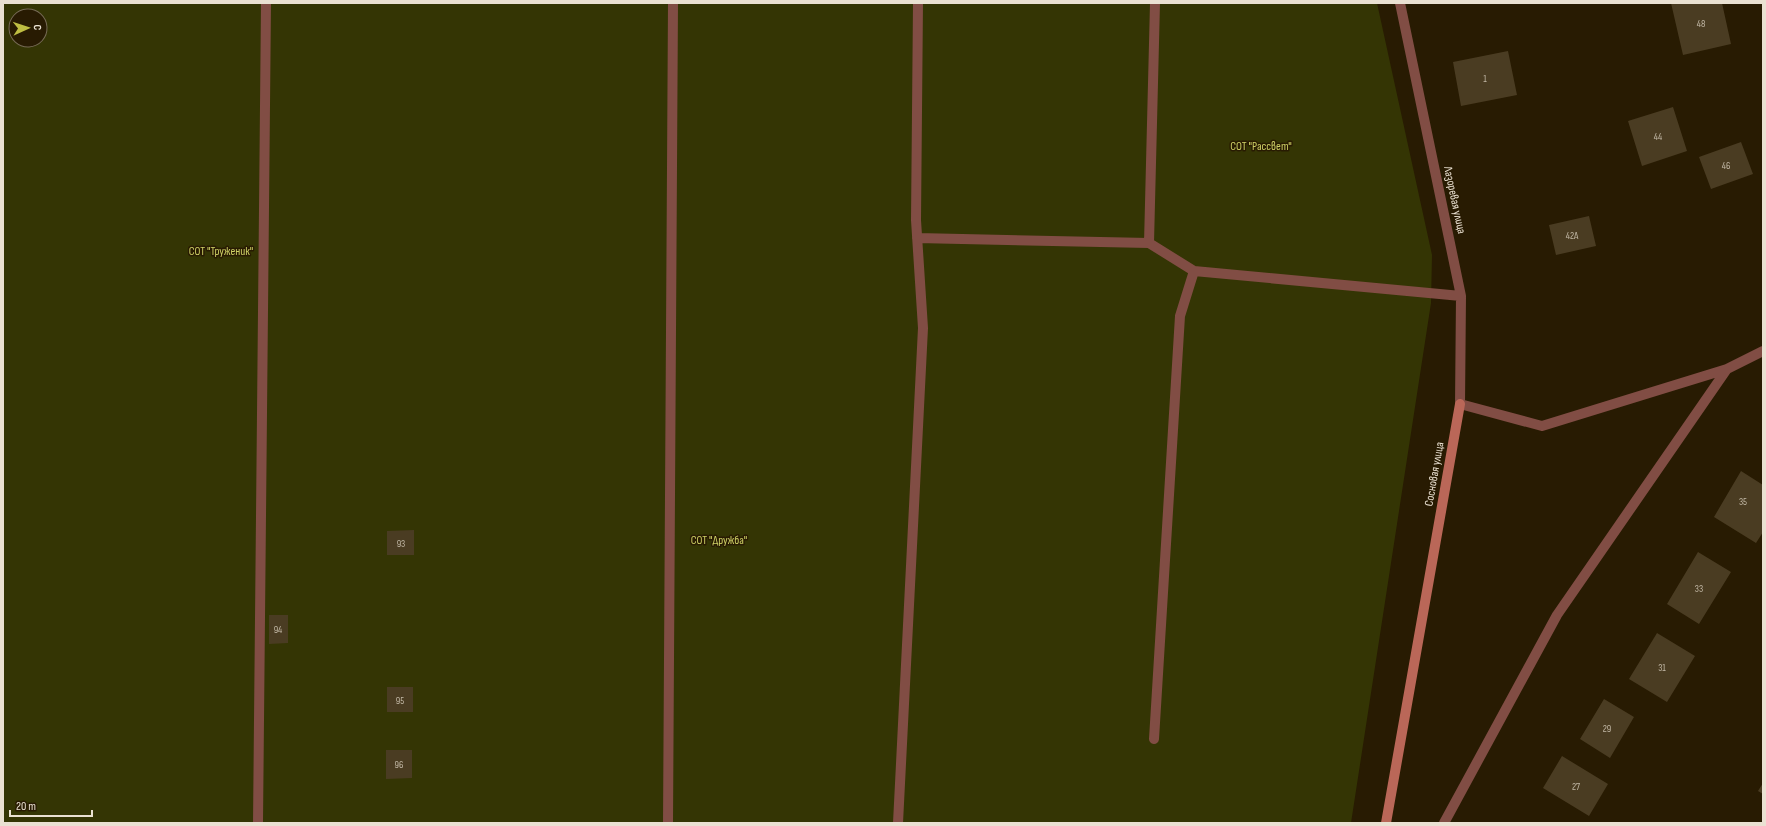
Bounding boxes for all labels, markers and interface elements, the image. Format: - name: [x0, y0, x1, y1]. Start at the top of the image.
- north arrow: [8, 8, 48, 48]
- house number: 48: [1697, 18, 1705, 30]
- text: С: [31, 24, 44, 31]
- house number: 1: [1483, 73, 1487, 85]
- house number: 44: [1654, 131, 1662, 143]
- park label: СОТ "Рассвет": [1230, 139, 1292, 154]
- house number: 46: [1722, 160, 1730, 172]
- street label: Лазоревая улица: [1440, 164, 1469, 236]
- house number: 42А: [1566, 230, 1579, 242]
- park label: СОТ "Труженик": [189, 244, 253, 259]
- street label: Сосновая улица: [1421, 440, 1448, 507]
- house number: 35: [1739, 496, 1747, 508]
- park label: СОТ "Дружба": [691, 533, 747, 548]
- house number: 93: [397, 538, 405, 550]
- house number: 33: [1695, 583, 1703, 595]
- house number: 94: [274, 624, 282, 636]
- house number: 31: [1658, 662, 1666, 674]
- house number: 95: [396, 695, 404, 707]
- house number: 29: [1603, 723, 1611, 735]
- house number: 96: [395, 759, 403, 771]
- house number: 27: [1572, 781, 1580, 793]
- scale bar: [10, 792, 92, 818]
- text: 20 m: [16, 799, 36, 814]

